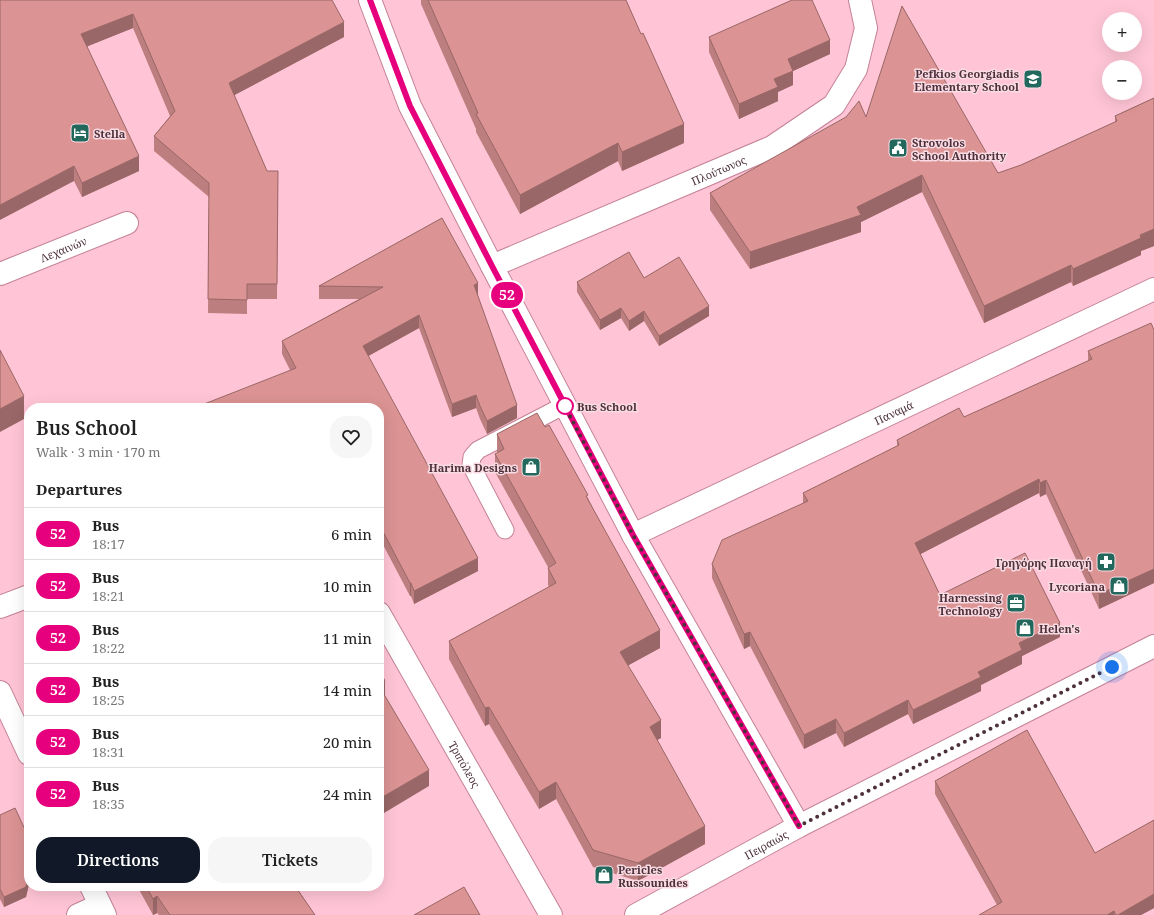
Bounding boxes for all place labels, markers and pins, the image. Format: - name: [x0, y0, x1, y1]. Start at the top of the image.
- place label: Pefkios Georgiadis Elementary School: [914, 66, 1019, 94]
- school or university icon: Pefkios Georgiadis Elementary School: [1022, 68, 1044, 90]
- hotel icon: Stella: [69, 122, 91, 144]
- place label: Stella: [94, 126, 126, 141]
- place label: Strovolos School Authority: [912, 135, 1007, 163]
- public building icon: Strovolos School Authority: [887, 137, 909, 159]
- marker: Bus School: [556, 397, 574, 415]
- place label: Bus School: [577, 399, 637, 414]
- shop icon: Harima Designs: [520, 456, 542, 478]
- place label: Harima Designs: [429, 460, 517, 475]
- pharmacy icon: Γρηγόρης Παναγή: [1095, 551, 1117, 573]
- place label: Γρηγόρης Παναγή: [996, 555, 1092, 570]
- shop icon: Lycoriana: [1108, 575, 1130, 597]
- place label: Lycoriana: [1049, 579, 1105, 594]
- place label: Harnessing Technology: [939, 590, 1003, 618]
- office icon: Harnessing Technology: [1005, 592, 1027, 614]
- shop icon: Helen's: [1014, 617, 1036, 639]
- place label: Helen's: [1039, 621, 1080, 636]
- place label: Pericles Russounides: [618, 862, 688, 890]
- shop icon: Pericles Russounides: [593, 864, 615, 886]

